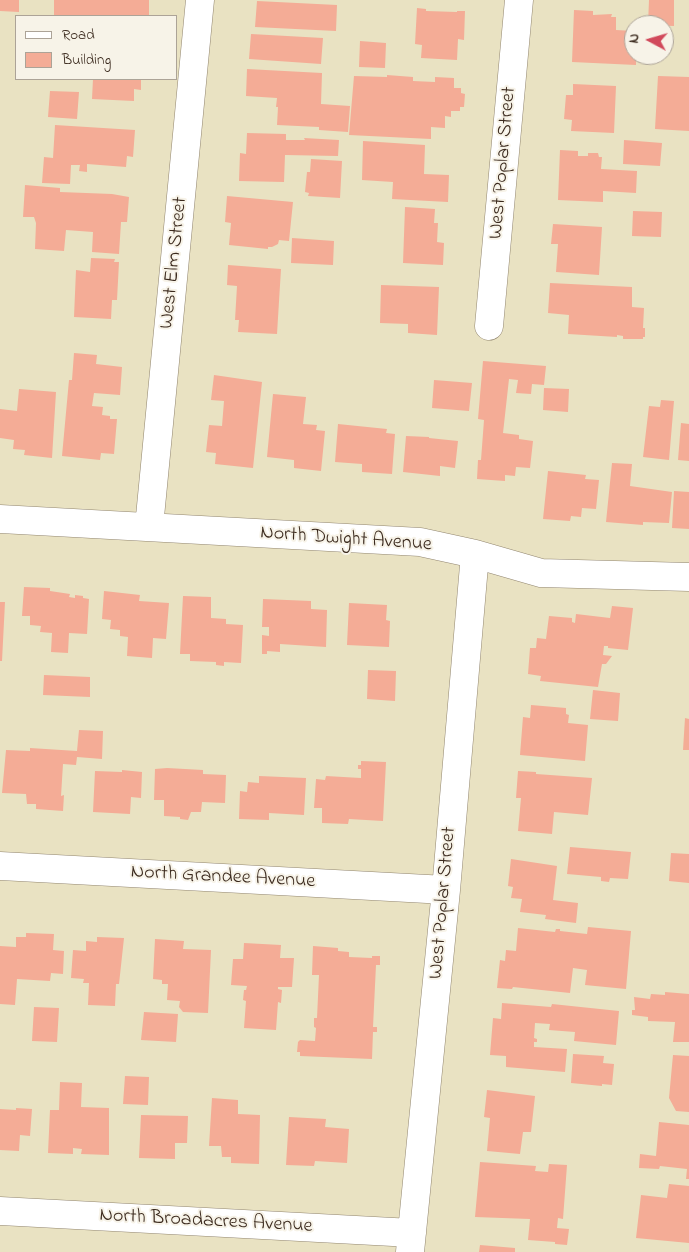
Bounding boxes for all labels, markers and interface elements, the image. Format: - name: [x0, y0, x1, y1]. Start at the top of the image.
- legend: [15, 15, 178, 80]
- north arrow: [624, 15, 674, 65]
- text: Road: [62, 24, 95, 46]
- text: N: [624, 33, 646, 44]
- text: Building: [62, 49, 111, 71]
- street label: West Poplar Street: [485, 86, 523, 240]
- street label: West Elm Street: [156, 196, 194, 330]
- street label: North Dwight Avenue: [259, 522, 433, 558]
- street label: West Poplar Street: [425, 826, 463, 980]
- street label: North Grandee Avenue: [130, 861, 316, 895]
- street label: North Broadacres Avenue: [99, 1204, 313, 1240]

